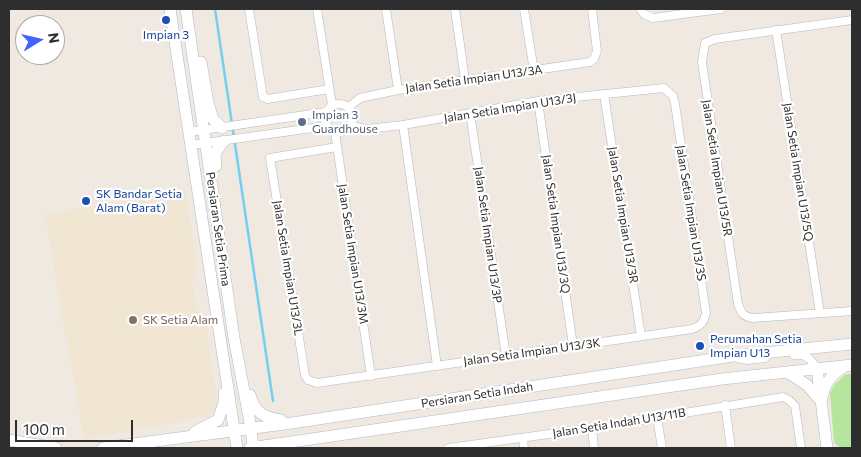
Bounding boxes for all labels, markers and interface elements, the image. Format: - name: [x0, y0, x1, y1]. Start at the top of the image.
- marker: Impian 3: [160, 14, 172, 26]
- north arrow: [15, 15, 65, 65]
- place label: Impian 3: [143, 28, 189, 42]
- text: N: [45, 31, 64, 44]
- street label: Jalan Setia Impian U13/3A: [405, 62, 543, 96]
- street label: Jalan Setia Impian U13/3J: [443, 90, 577, 126]
- street label: Jalan Setia Impian U13/5R: [699, 99, 735, 237]
- street label: Jalan Setia Impian U13/5Q: [780, 102, 816, 242]
- place label: Impian 3 Guardhouse: [312, 108, 378, 136]
- marker: Impian 3 Guardhouse: [296, 116, 308, 128]
- street label: Jalan Setia Impian U13/3S: [673, 144, 709, 282]
- street label: Jalan Setia Impian U13/3R: [605, 146, 641, 284]
- street label: Jalan Setia Impian U13/3Q: [539, 154, 573, 294]
- street label: Jalan Setia Impian U13/3P: [471, 166, 505, 304]
- street label: Persiaran Setia Prima: [203, 171, 233, 287]
- street label: Jalan Setia Impian U13/3M: [335, 183, 371, 325]
- place label: SK Bandar Setia Alam (Barat): [96, 187, 182, 215]
- marker: SK Bandar Setia Alam (Barat): [80, 195, 92, 207]
- street label: Jalan Setia Impian U13/3L: [270, 199, 306, 337]
- place label: SK Setia Alam: [143, 313, 218, 327]
- marker: SK Setia Alam: [127, 314, 139, 326]
- place label: Perumahan Setia Impian U13: [710, 332, 802, 360]
- street label: Jalan Setia Impian U13/3K: [463, 335, 601, 369]
- marker: Perumahan Setia Impian U13: [694, 340, 706, 352]
- street label: Persiaran Setia Indah: [420, 379, 534, 411]
- street label: Jalan Setia Indah U13/11B: [551, 405, 687, 441]
- scale bar: [18, 410, 135, 442]
- text: 100 m: [23, 420, 65, 438]

